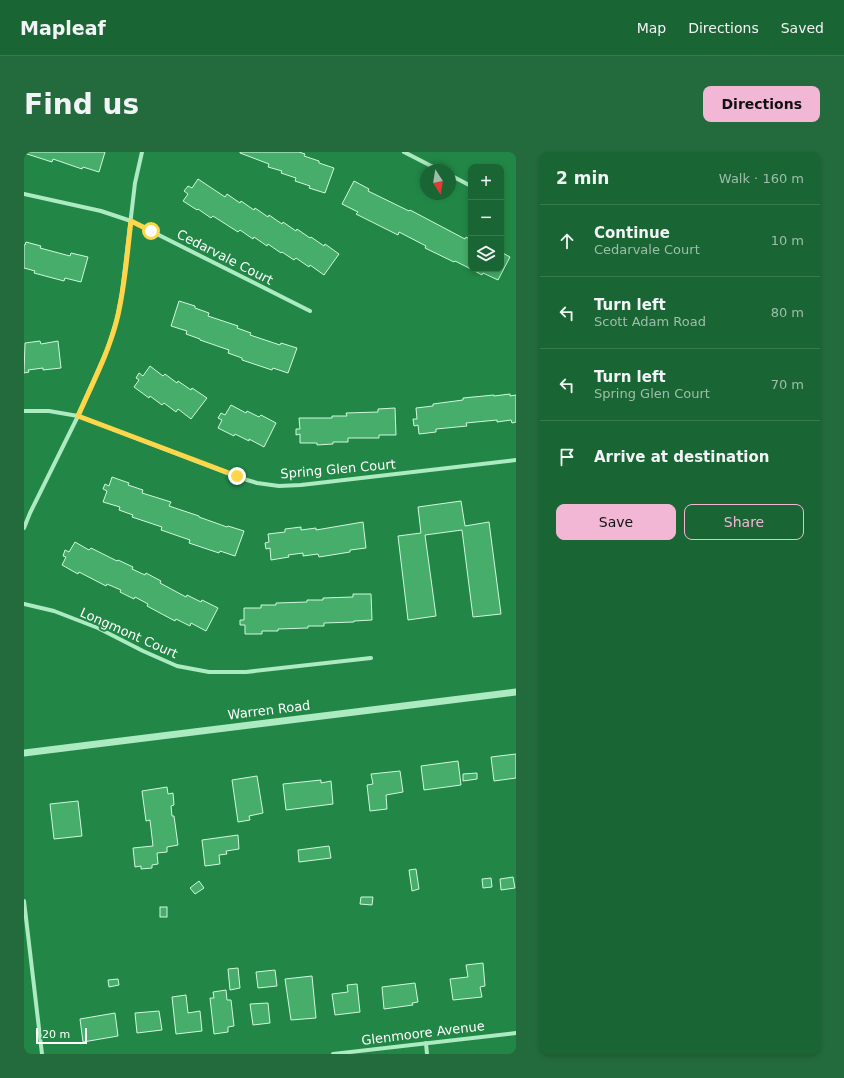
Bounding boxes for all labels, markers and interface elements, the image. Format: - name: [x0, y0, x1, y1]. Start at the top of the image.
- text: Mapleaf: [20, 17, 106, 39]
- text: Map: [637, 20, 666, 36]
- text: Directions: [688, 20, 759, 36]
- text: Saved: [781, 20, 824, 36]
- button: Directions: [703, 86, 820, 122]
- text: Find us: [24, 88, 139, 121]
- north arrow: [420, 164, 456, 200]
- map controls: [468, 164, 504, 272]
- button: +: [468, 164, 504, 200]
- text: 2 min: [556, 168, 609, 188]
- text: Walk · 160 m: [719, 171, 804, 186]
- button: −: [468, 200, 504, 236]
- route start: [142, 222, 160, 240]
- text: Continue: [594, 224, 670, 242]
- street label: Cedarvale Court: [174, 226, 276, 288]
- icon: ahead: [556, 230, 578, 252]
- text: 10 m: [771, 233, 804, 248]
- button: layers: [468, 236, 504, 272]
- text: Cedarvale Court: [594, 242, 700, 257]
- text: Turn left: [594, 296, 666, 314]
- icon: left: [556, 302, 578, 324]
- text: 80 m: [771, 305, 804, 320]
- text: Scott Adam Road: [594, 314, 706, 329]
- text: Turn left: [594, 368, 666, 386]
- icon: left: [556, 374, 578, 396]
- text: 70 m: [771, 377, 804, 392]
- text: Spring Glen Court: [594, 386, 710, 401]
- icon: arrive: [556, 446, 578, 468]
- text: Arrive at destination: [594, 448, 769, 466]
- street label: Spring Glen Court: [280, 456, 396, 482]
- route end: [228, 467, 246, 485]
- button: Save: [556, 504, 676, 540]
- button: Share: [684, 504, 804, 540]
- street label: Longmont Court: [78, 605, 180, 661]
- street label: Warren Road: [227, 697, 311, 723]
- street label: Glenmoore Avenue: [361, 1018, 485, 1048]
- scale bar: [36, 1026, 87, 1045]
- text: 20 m: [42, 1028, 70, 1041]

